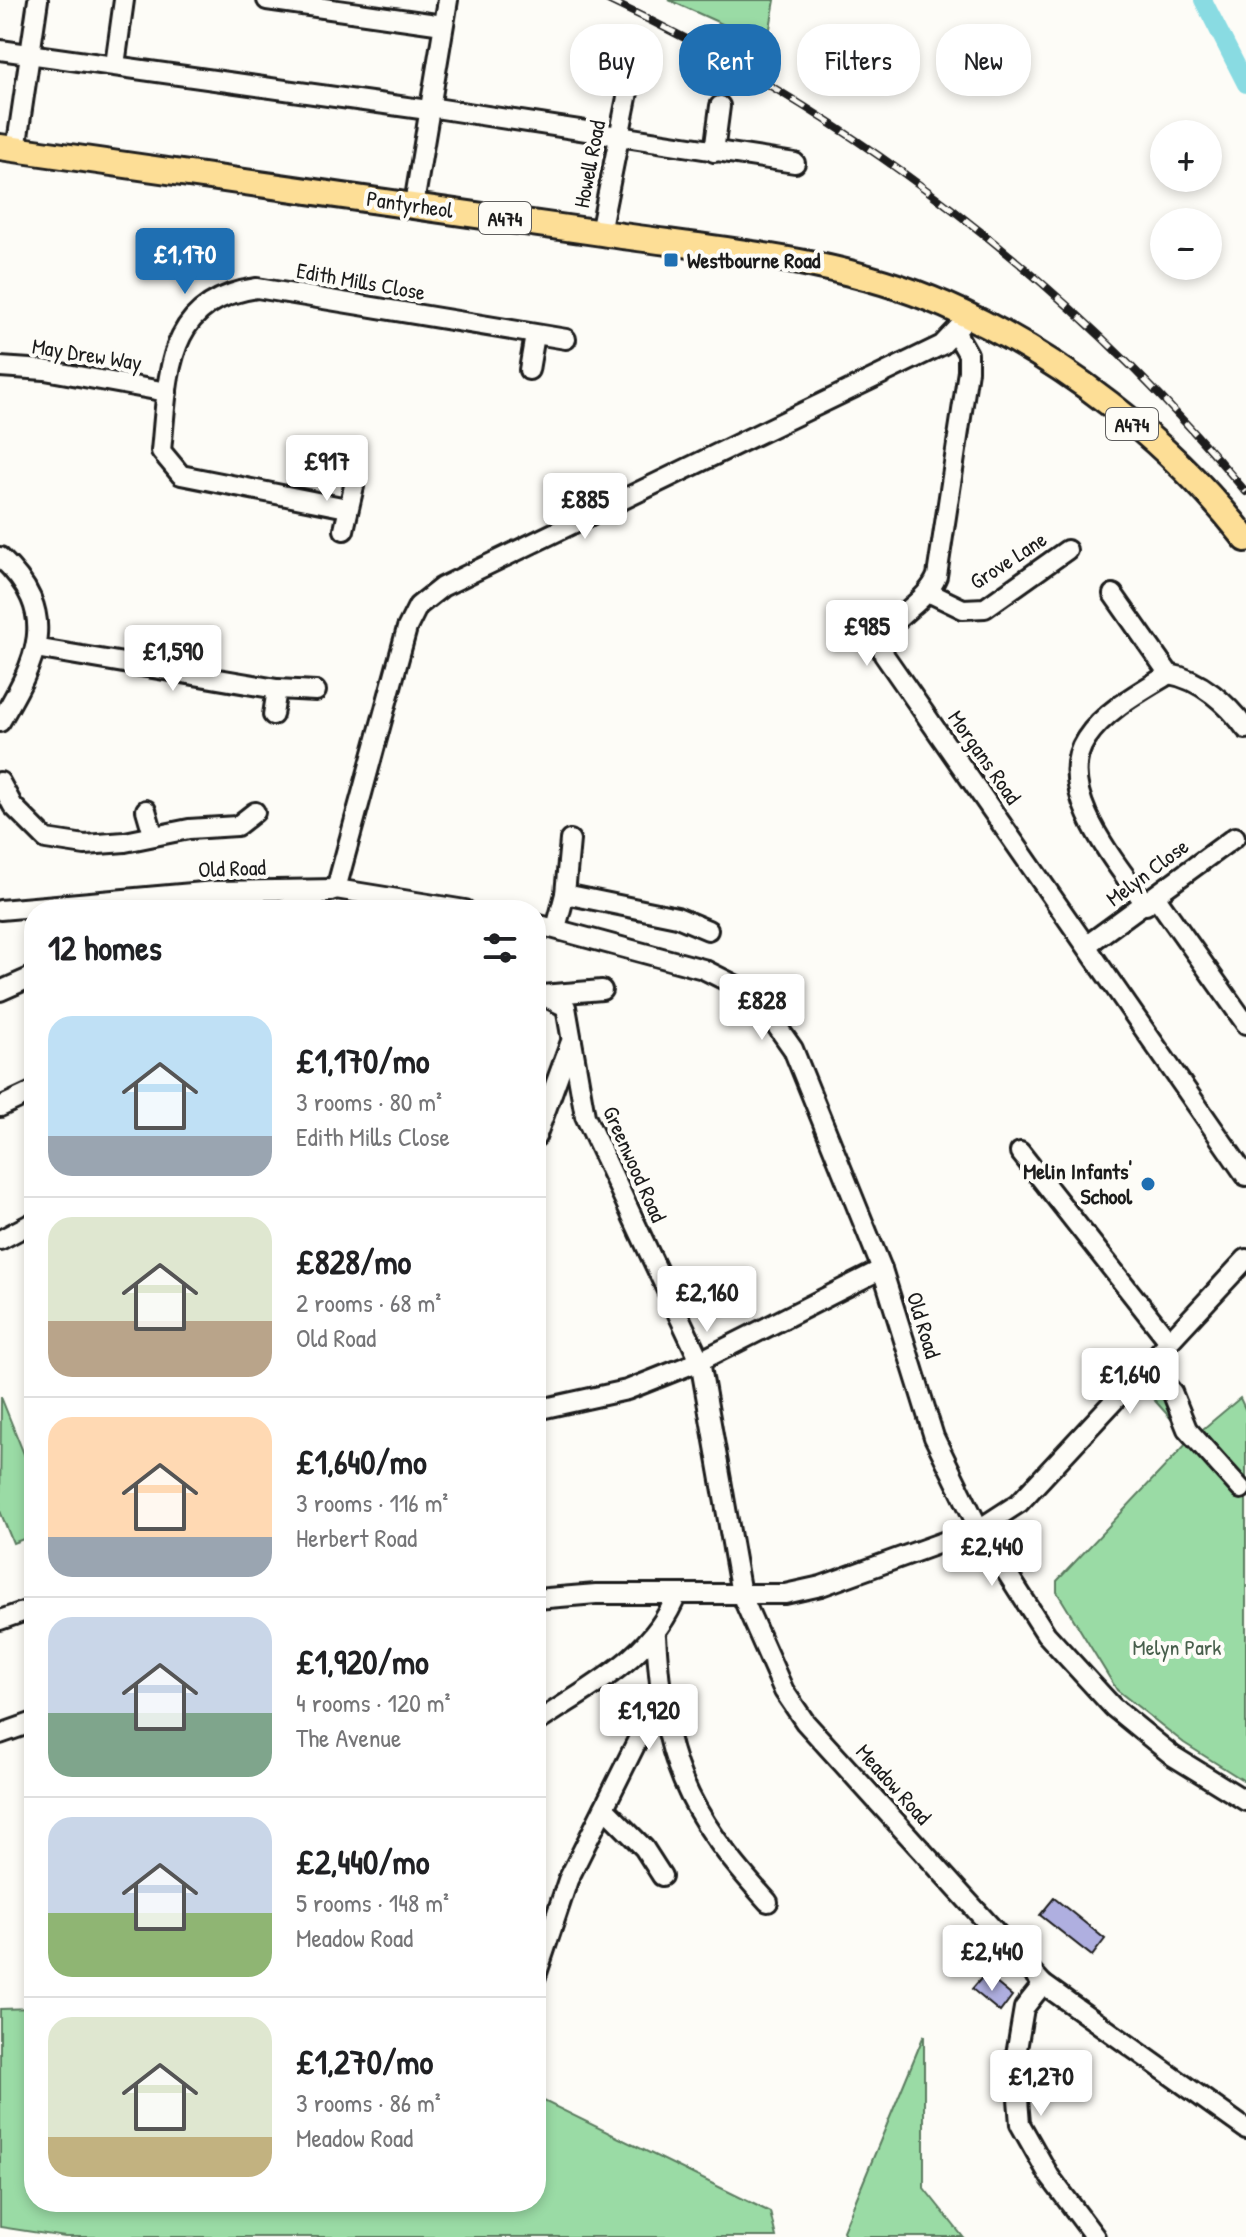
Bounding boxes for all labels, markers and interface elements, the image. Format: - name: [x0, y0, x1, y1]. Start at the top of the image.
- chip: Buy: [570, 24, 663, 96]
- chip: Rent: [679, 24, 781, 96]
- chip: Filters: [797, 24, 920, 96]
- chip: New: [936, 24, 1031, 96]
- street label: Howell Road: [566, 117, 612, 210]
- map controls: [1150, 120, 1222, 280]
- button: +: [1150, 120, 1222, 192]
- street label: Pantyrheol: [365, 183, 455, 225]
- road number: A474: [479, 202, 531, 234]
- button: −: [1150, 208, 1222, 280]
- pin: £1,170: [120, 228, 250, 296]
- text: £1,170: [154, 236, 216, 271]
- place label: Westbourne Road: [687, 245, 821, 275]
- marker: Westbourne Road: [662, 251, 680, 269]
- street label: Edith Mills Close: [294, 255, 428, 307]
- street label: May Drew Way: [30, 331, 144, 377]
- road number: A474: [1106, 408, 1158, 440]
- pin: £917: [280, 435, 374, 503]
- text: £917: [304, 443, 350, 478]
- pin: £885: [538, 473, 632, 541]
- text: £885: [561, 481, 609, 516]
- street label: Grove Lane: [964, 524, 1052, 596]
- pin: £985: [820, 600, 914, 668]
- text: £985: [844, 608, 890, 643]
- pin: £1,590: [108, 625, 238, 693]
- text: £1,590: [142, 633, 204, 668]
- street label: Morgans Road: [942, 704, 1029, 810]
- street label: Melyn Close: [1100, 831, 1195, 913]
- street label: Old Road: [198, 852, 267, 884]
- text: 12 homes: [48, 925, 162, 971]
- icon: filters: [478, 926, 522, 970]
- pin: £828: [715, 974, 809, 1042]
- text: £828: [738, 982, 786, 1017]
- text: £1,170/mo: [296, 1038, 430, 1084]
- icon: home: [112, 1048, 208, 1144]
- text: 3 rooms · 80 m²: [296, 1084, 442, 1119]
- street label: Greenwood Road: [596, 1101, 674, 1227]
- text: Edith Mills Close: [296, 1119, 450, 1154]
- place label: Melin Infants' School: [1023, 1156, 1133, 1211]
- marker: Melin Infants' School: [1139, 1175, 1157, 1193]
- text: £828/mo: [296, 1239, 411, 1285]
- icon: home: [112, 1249, 208, 1345]
- pin: £2,160: [642, 1266, 772, 1334]
- text: £2,160: [675, 1274, 739, 1309]
- text: 2 rooms · 68 m²: [296, 1285, 441, 1320]
- street label: Old Road: [900, 1288, 948, 1362]
- text: Old Road: [296, 1320, 376, 1355]
- pin: £1,640: [1065, 1348, 1195, 1416]
- text: £1,640: [1100, 1356, 1160, 1391]
- text: £1,640/mo: [296, 1439, 427, 1485]
- icon: home: [112, 1449, 208, 1545]
- text: 3 rooms · 116 m²: [296, 1485, 448, 1520]
- text: Herbert Road: [296, 1520, 417, 1555]
- pin: £2,440: [927, 1520, 1057, 1588]
- text: £2,440: [961, 1528, 1023, 1563]
- park label: Melyn Park: [1133, 1632, 1221, 1662]
- text: £1,920/mo: [296, 1639, 429, 1685]
- icon: home: [112, 1649, 208, 1745]
- pin: £1,920: [584, 1684, 714, 1752]
- text: 4 rooms · 120 m²: [296, 1685, 450, 1720]
- text: £1,920: [618, 1692, 680, 1727]
- text: The Avenue: [296, 1720, 401, 1755]
- street label: Meadow Road: [850, 1737, 939, 1831]
- text: £2,440/mo: [296, 1839, 429, 1885]
- icon: home: [112, 1849, 208, 1945]
- text: 5 rooms · 148 m²: [296, 1885, 449, 1920]
- text: Meadow Road: [296, 1920, 413, 1955]
- pin: £2,440: [927, 1925, 1057, 1993]
- text: £2,440: [961, 1933, 1023, 1968]
- text: £1,270/mo: [296, 2039, 433, 2085]
- icon: home: [112, 2049, 208, 2145]
- pin: £1,270: [976, 2050, 1106, 2118]
- text: £1,270: [1008, 2058, 1074, 2093]
- text: 3 rooms · 86 m²: [296, 2085, 441, 2120]
- text: Meadow Road: [296, 2120, 413, 2155]

